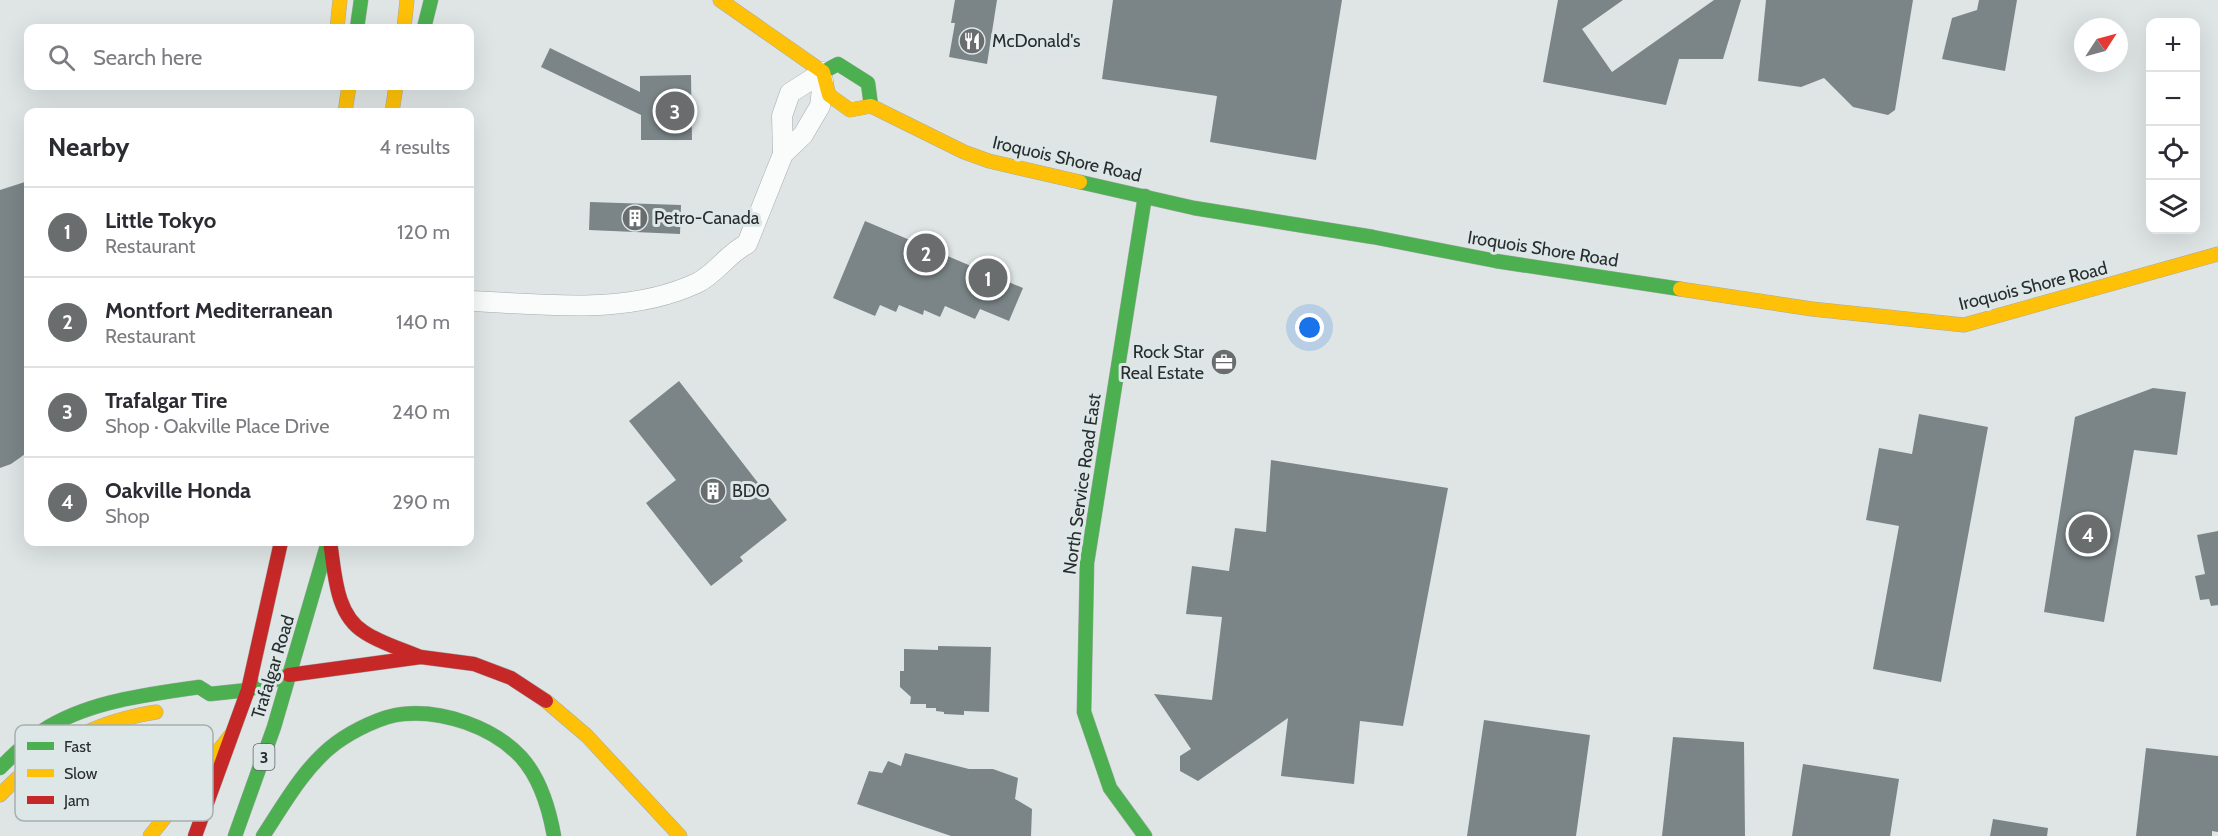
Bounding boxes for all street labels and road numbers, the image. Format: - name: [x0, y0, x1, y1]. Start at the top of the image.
- street label: Iroquois Shore Road: [990, 131, 1144, 187]
- street label: Iroquois Shore Road: [1466, 226, 1620, 272]
- street label: Iroquois Shore Road: [1956, 257, 2110, 315]
- street label: North Service Road East: [1058, 392, 1106, 576]
- street label: Trafalgar Road: [247, 612, 299, 722]
- road number: 3: [254, 744, 274, 770]

